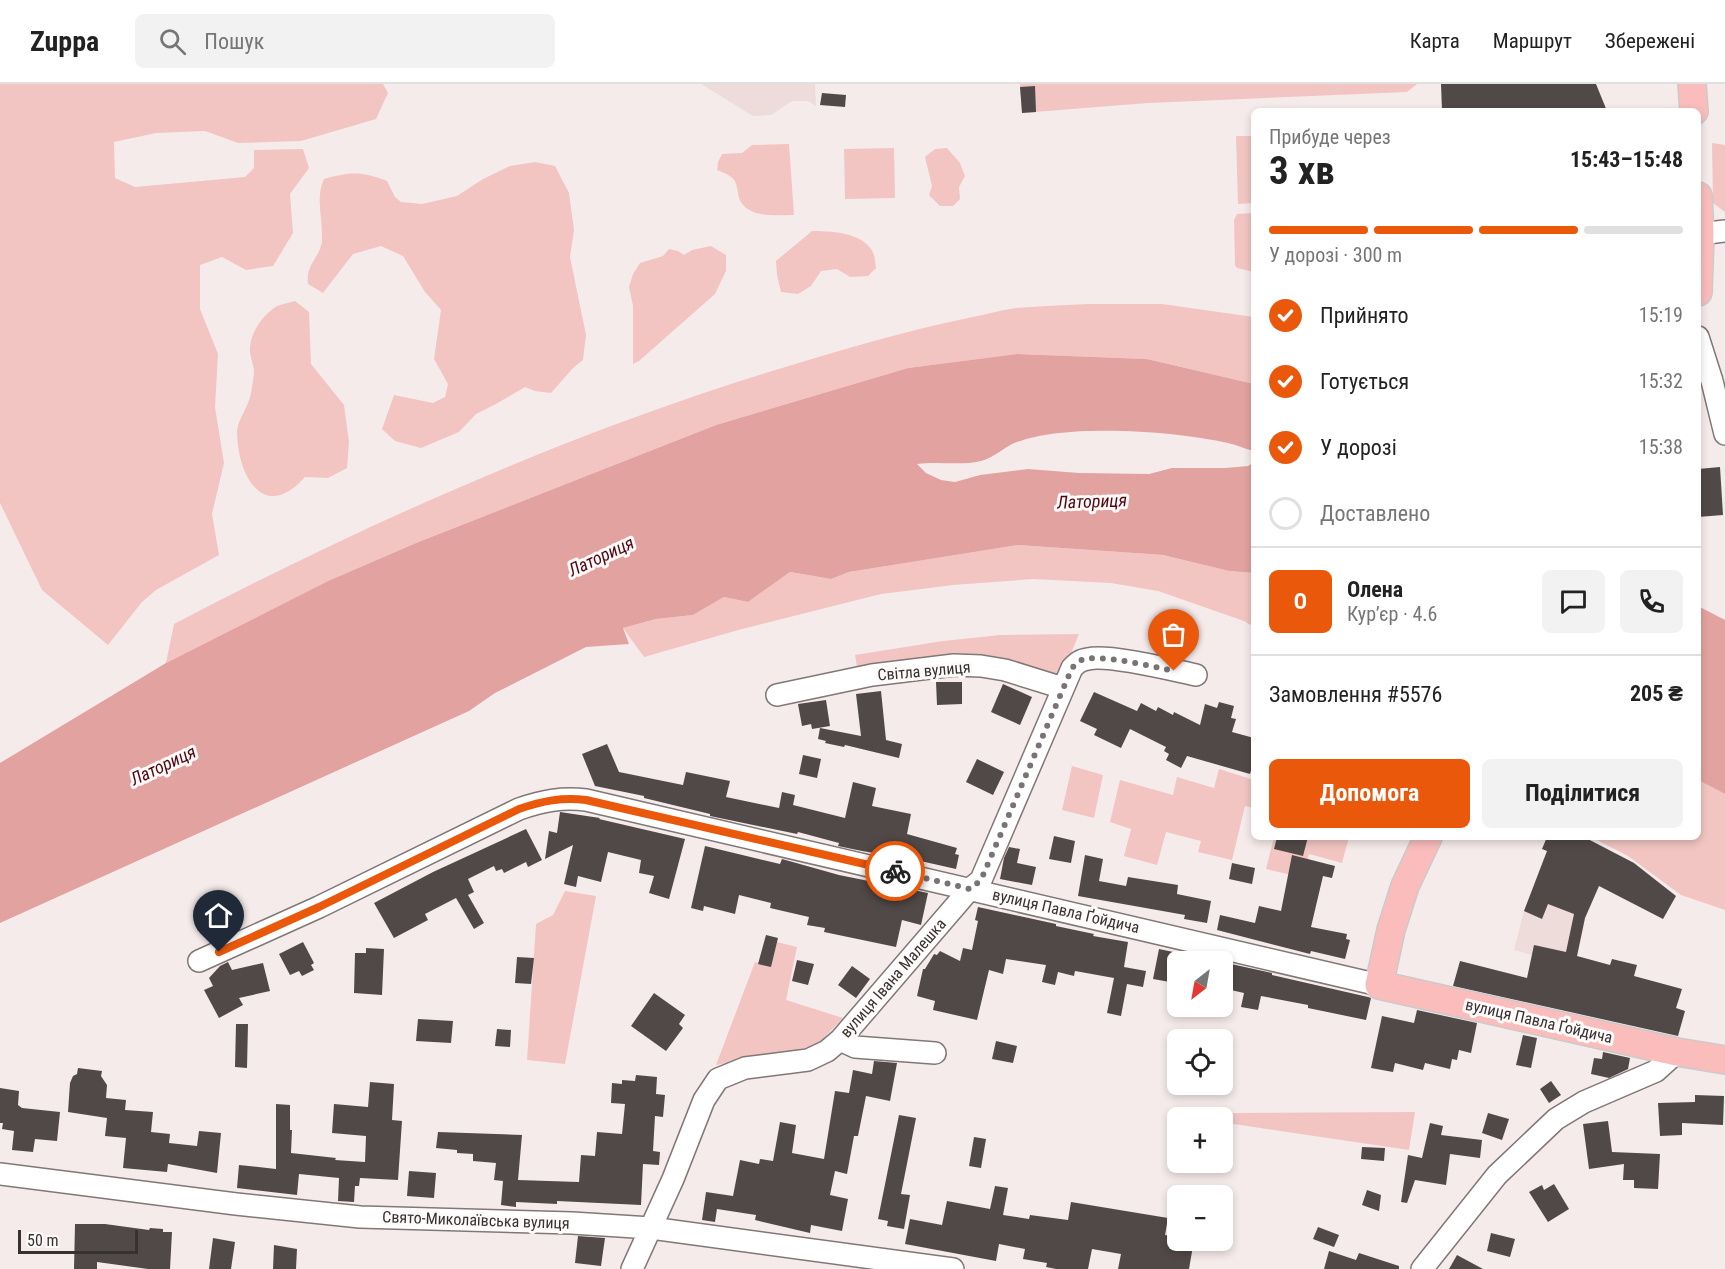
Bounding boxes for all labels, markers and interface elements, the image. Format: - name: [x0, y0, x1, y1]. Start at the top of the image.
- search box: [135, 14, 555, 68]
- text: Zuppa: [30, 25, 99, 58]
- icon: search: [156, 25, 189, 58]
- text: Пошук: [204, 29, 264, 54]
- text: Карта: [1410, 29, 1460, 53]
- text: Маршрут: [1493, 29, 1572, 53]
- text: Збережені: [1605, 29, 1695, 53]
- text: Прибуде через: [1269, 125, 1391, 149]
- text: 15:43–15:48: [1570, 147, 1683, 172]
- text: 3 хв: [1269, 148, 1335, 194]
- text: У дорозі · 300 m: [1269, 243, 1402, 267]
- icon: check: [1269, 299, 1302, 332]
- text: Прийнято: [1320, 303, 1409, 328]
- text: 15:19: [1639, 303, 1683, 327]
- icon: check: [1269, 365, 1302, 398]
- text: Готується: [1320, 369, 1409, 394]
- text: 15:32: [1639, 369, 1683, 393]
- icon: check: [1269, 431, 1302, 464]
- text: У дорозі: [1320, 435, 1397, 460]
- text: 15:38: [1639, 435, 1683, 459]
- water label: Латориця: [1056, 489, 1127, 513]
- text: Доставлено: [1320, 501, 1430, 526]
- water label: Латориця: [564, 532, 637, 581]
- button: chat: [1542, 570, 1605, 633]
- button: phone: [1620, 570, 1683, 633]
- text: Олена: [1347, 577, 1403, 602]
- text: О: [1294, 589, 1307, 614]
- text: Кур’єр · 4.6: [1347, 602, 1437, 626]
- pin: [1148, 609, 1199, 671]
- icon: bag: [1157, 618, 1190, 651]
- street label: Світла вулиця: [877, 657, 971, 685]
- text: 205 ₴: [1630, 681, 1683, 706]
- text: Замовлення #5576: [1269, 682, 1442, 707]
- water label: Латориця: [126, 741, 199, 790]
- button: Допомога: [1269, 759, 1470, 828]
- button: Поділитися: [1482, 759, 1683, 828]
- courier: [865, 841, 925, 901]
- icon: bike: [879, 855, 912, 888]
- street label: вулиця Павла Ґойдича: [991, 885, 1141, 937]
- pin: [193, 890, 244, 952]
- icon: home: [202, 899, 235, 932]
- street label: вулиця Івана Малешка: [836, 915, 950, 1041]
- north arrow: [1167, 951, 1233, 1017]
- map controls: [1167, 951, 1233, 1251]
- street label: вулиця Павла Ґойдича: [1464, 995, 1614, 1047]
- button: locate: [1167, 1029, 1233, 1095]
- button: +: [1167, 1107, 1233, 1173]
- button: −: [1167, 1185, 1233, 1251]
- street label: Свято-Миколаївська вулиця: [382, 1207, 570, 1233]
- scale bar: [18, 1227, 138, 1254]
- text: 50 m: [27, 1231, 59, 1250]

